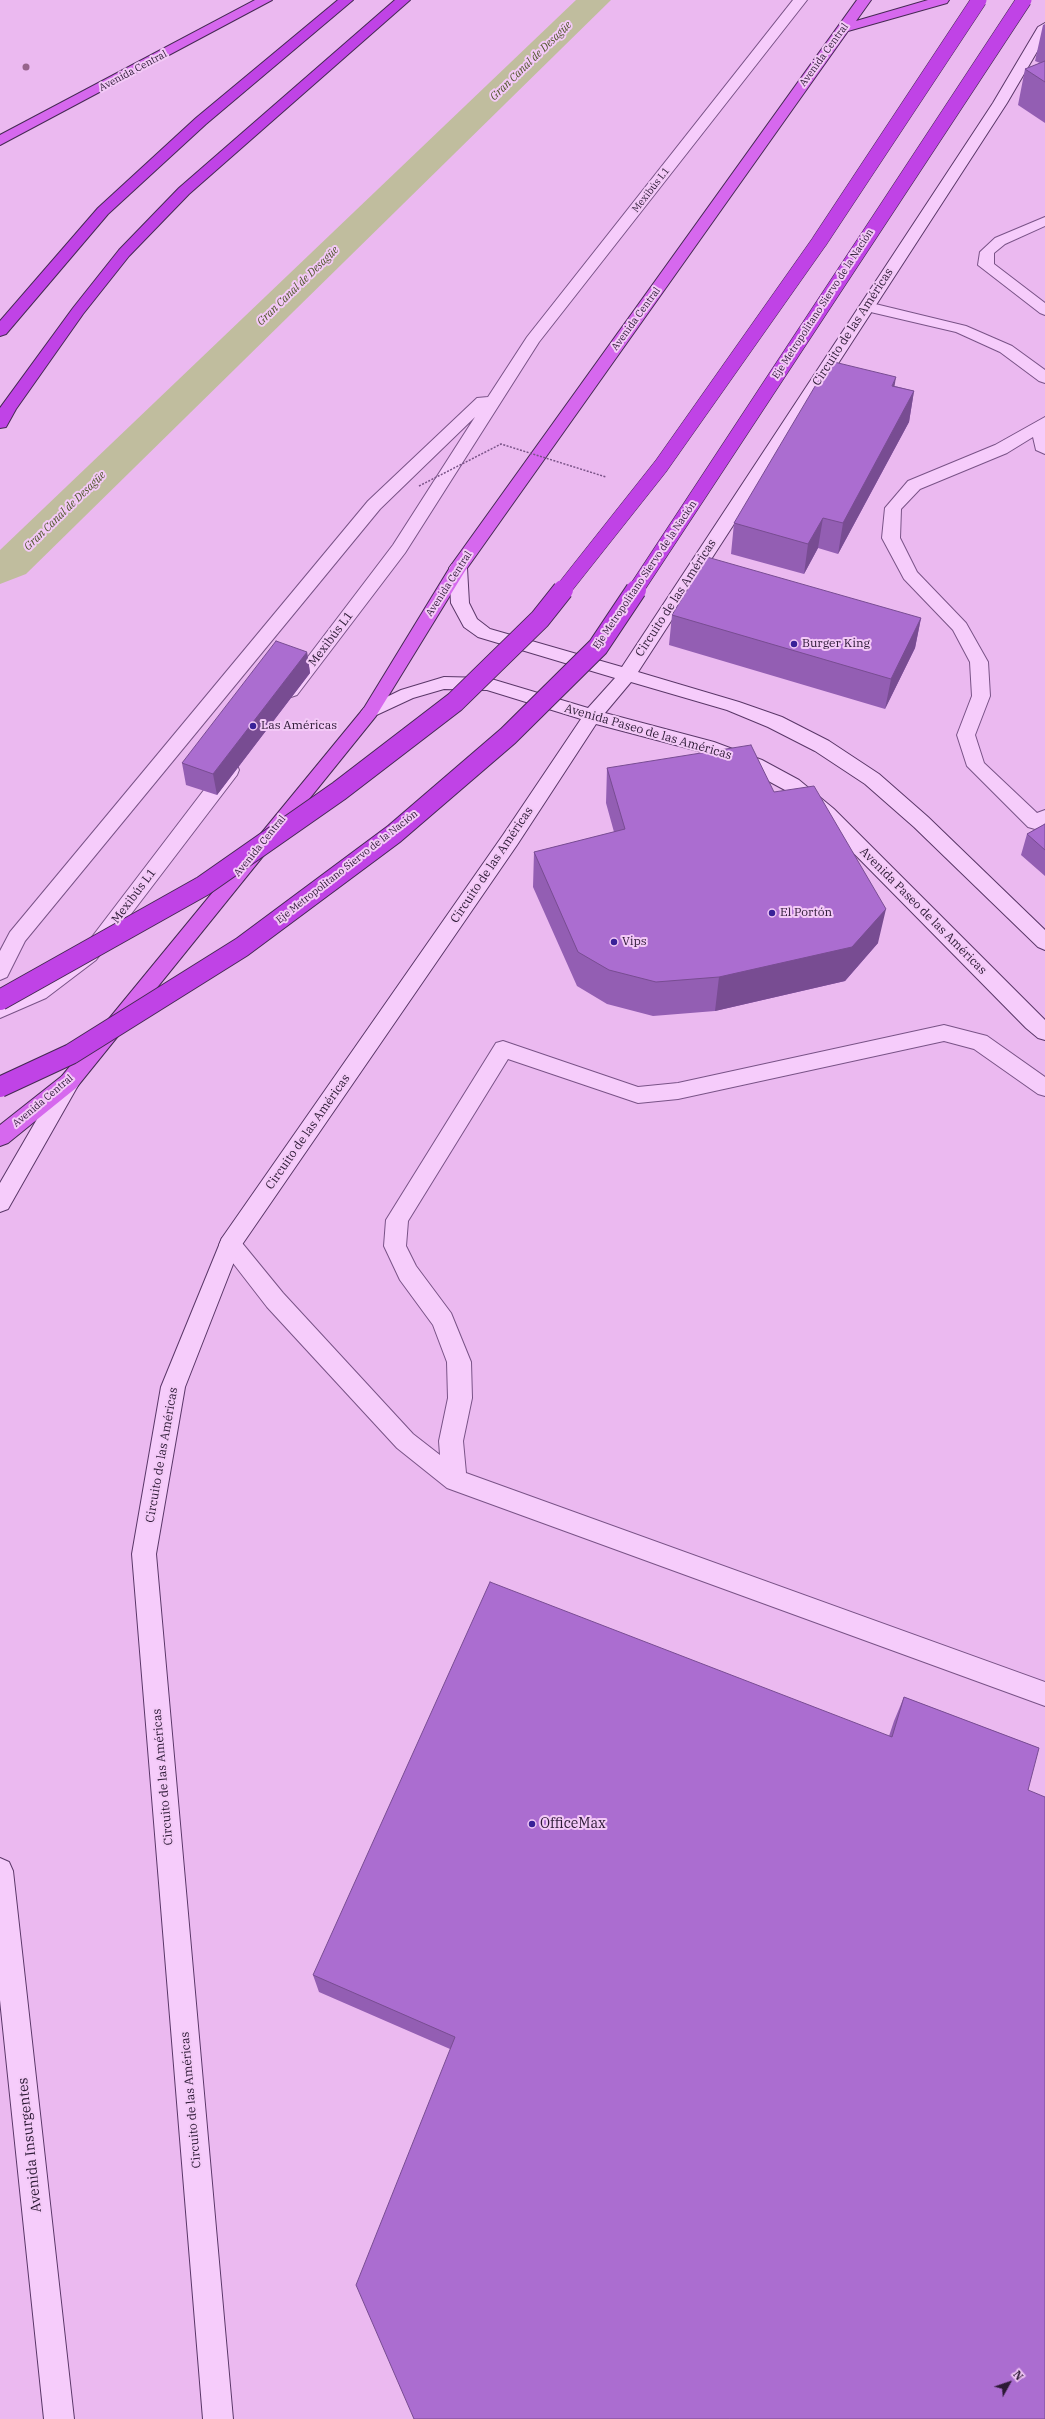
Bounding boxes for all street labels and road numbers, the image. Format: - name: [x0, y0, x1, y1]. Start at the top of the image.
- street label: Avenida Central: [797, 21, 851, 89]
- street label: Avenida Central: [97, 48, 169, 94]
- street label: Mexibús L1: [630, 165, 672, 215]
- street label: Eje Metropolitano Siervo de la Nación: [770, 227, 876, 381]
- street label: Circuito de las Américas: [810, 266, 896, 388]
- street label: Avenida Central: [609, 285, 663, 353]
- street label: Eje Metropolitano Siervo de la Nación: [591, 498, 699, 652]
- street label: Circuito de las Américas: [633, 537, 719, 659]
- street label: Avenida Central: [423, 549, 475, 619]
- street label: Mexibús L1: [306, 609, 356, 669]
- street label: Avenida Paseo de las Américas: [563, 701, 733, 763]
- street label: Circuito de las Américas: [448, 804, 536, 926]
- street label: Eje Metropolitano Siervo de la Nación: [274, 808, 420, 926]
- street label: Avenida Central: [232, 813, 288, 879]
- street label: Avenida Paseo de las Américas: [857, 845, 989, 977]
- street label: Mexibús L1: [109, 866, 159, 926]
- street label: Avenida Central: [10, 1072, 76, 1130]
- street label: Circuito de las Américas: [263, 1072, 353, 1192]
- street label: Circuito de las Américas: [143, 1386, 181, 1524]
- street label: Circuito de las Américas: [150, 1708, 176, 1846]
- street label: Circuito de las Américas: [178, 2031, 204, 2169]
- street label: Avenida Insurgentes: [15, 2077, 45, 2213]

